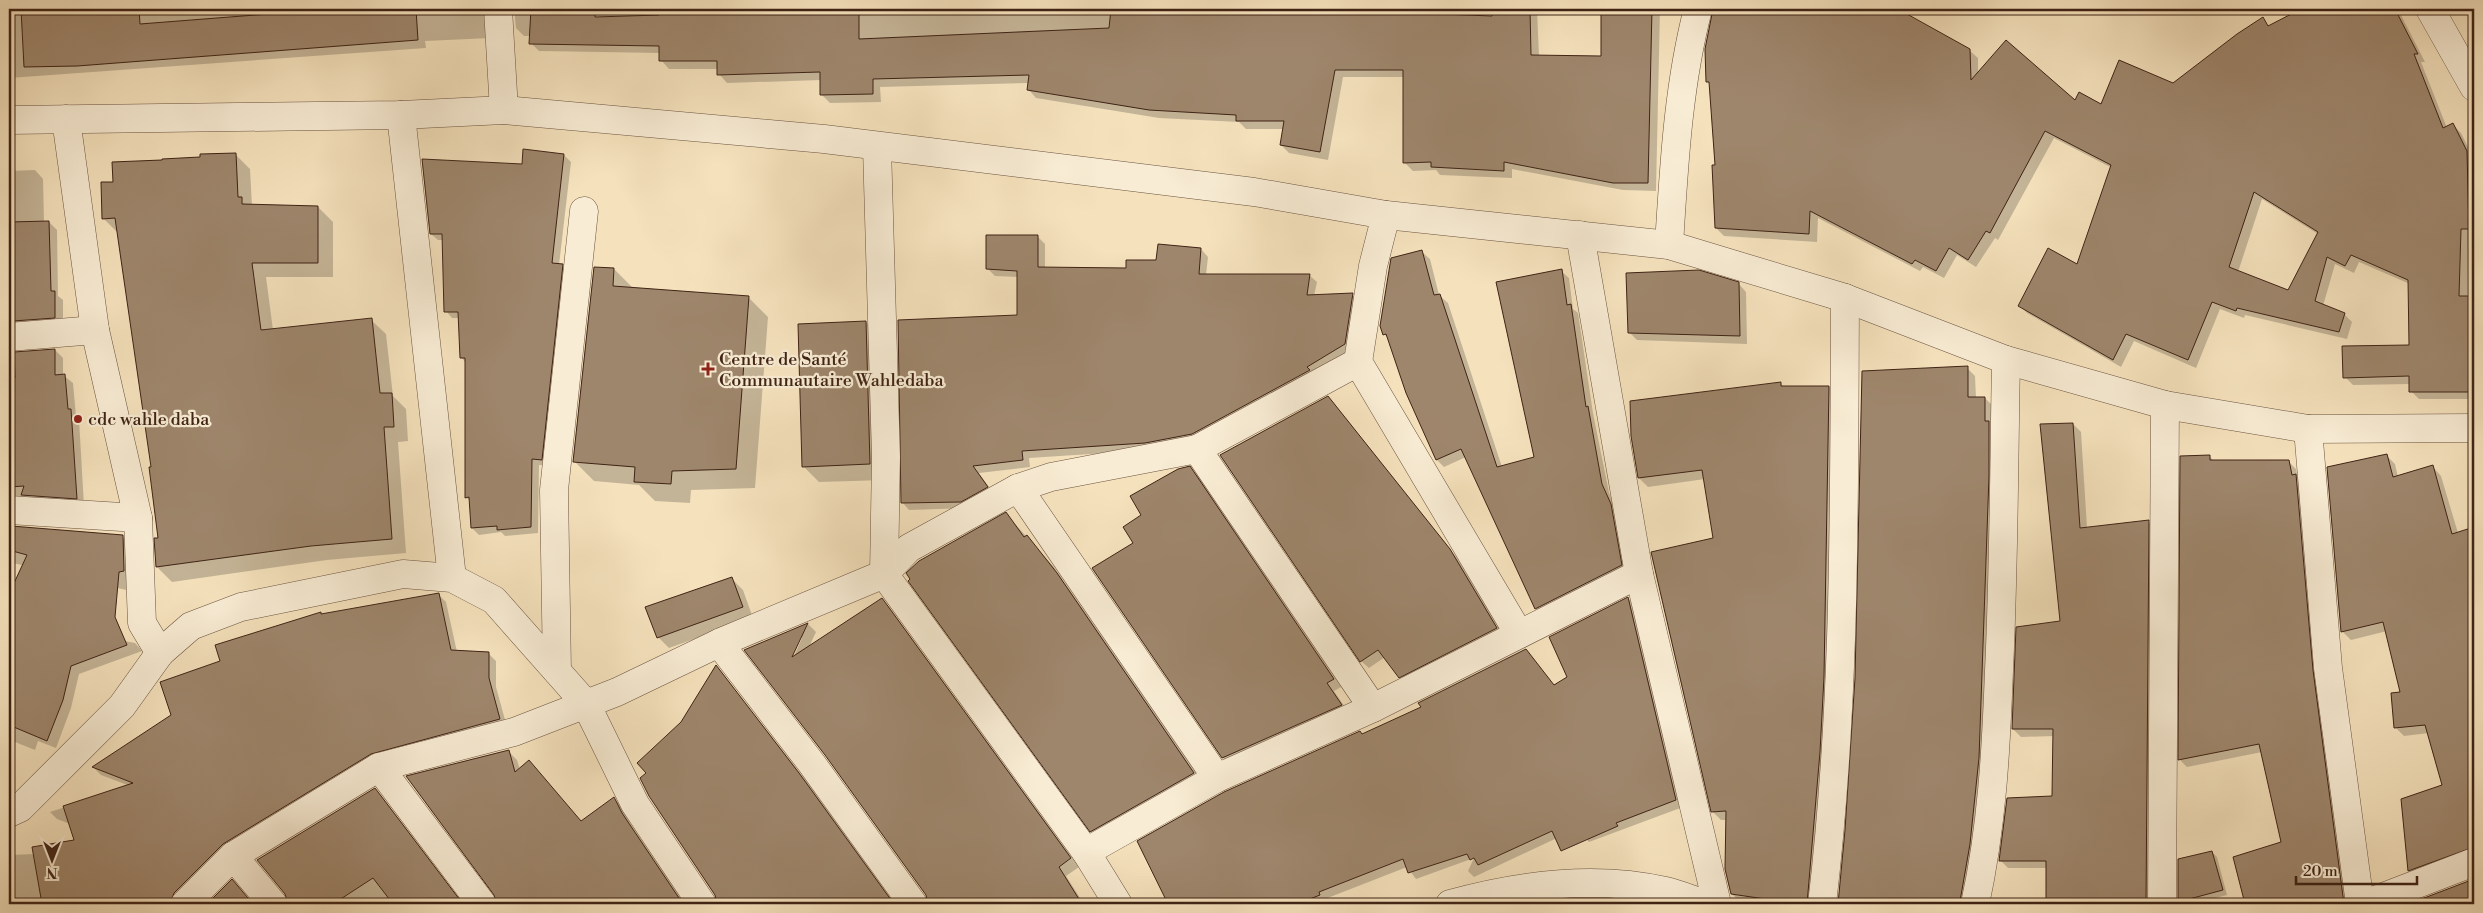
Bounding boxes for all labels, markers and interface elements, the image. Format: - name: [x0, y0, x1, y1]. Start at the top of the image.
- place label: Centre de Santé Communautaire Wahledaba: [719, 348, 945, 392]
- marker: Centre de Santé Communautaire Wahledaba: [701, 362, 715, 376]
- place label: cdc wahle daba: [88, 408, 210, 431]
- marker: cdc wahle daba: [72, 413, 84, 425]
- north arrow: [28, 836, 78, 886]
- scale bar: [2296, 853, 2417, 885]
- text: 20 m: [2303, 862, 2338, 881]
- text: N: [46, 863, 58, 881]

